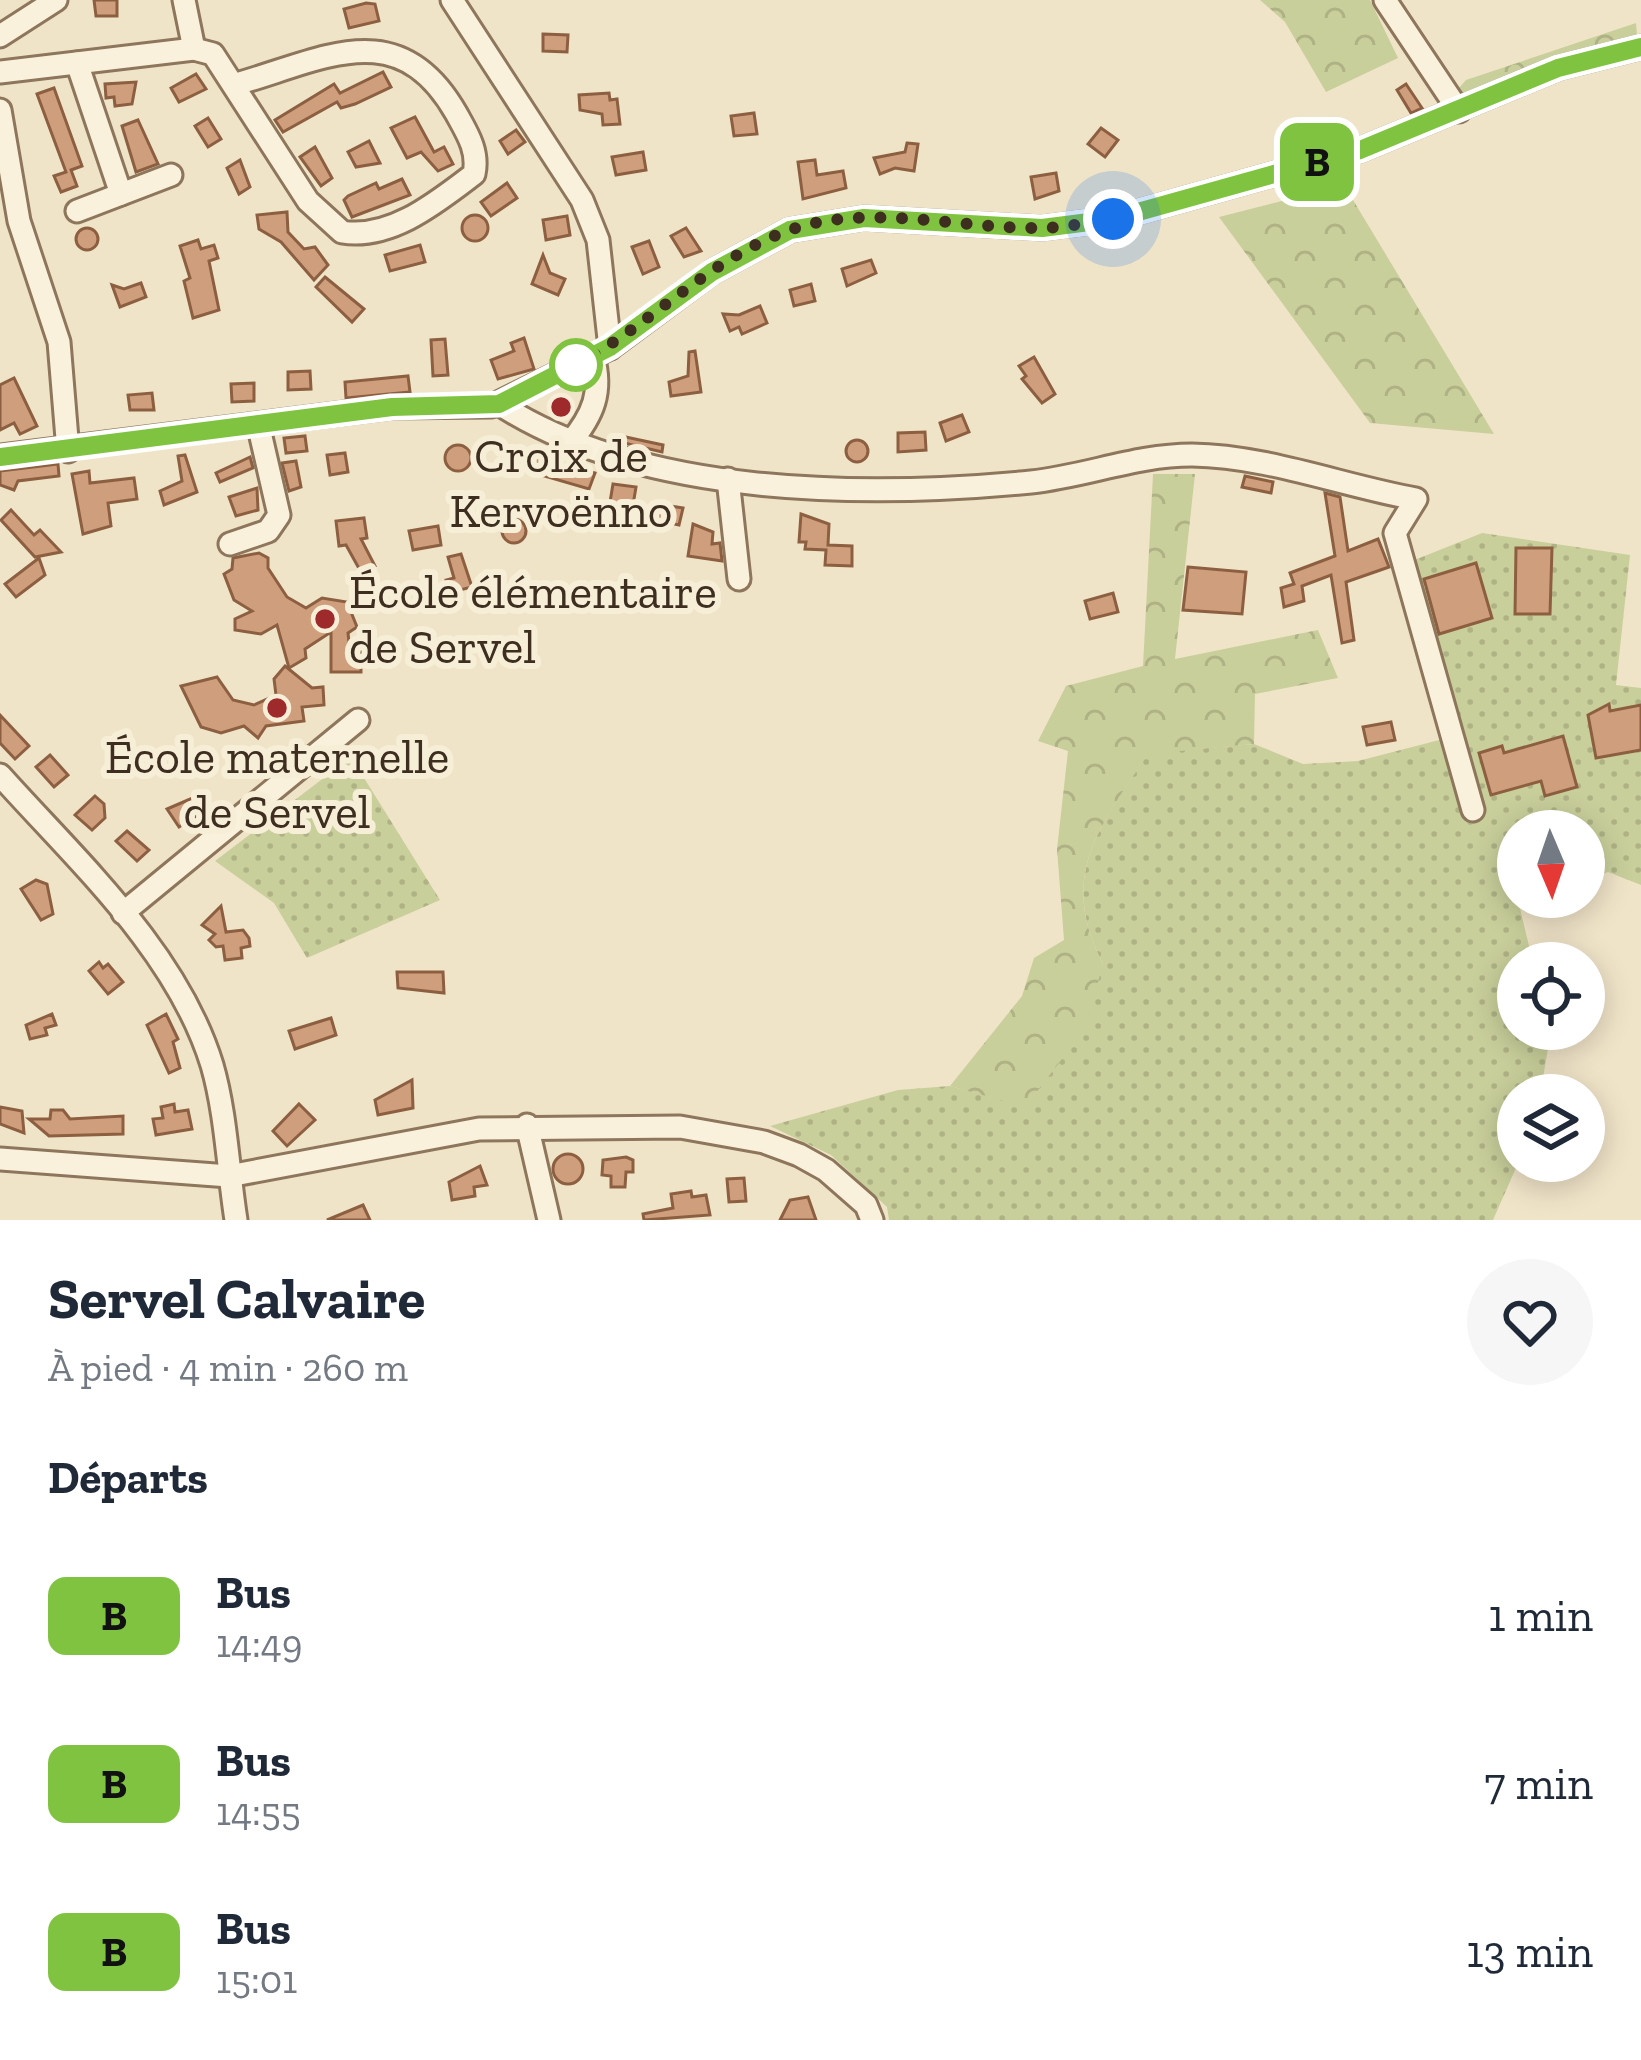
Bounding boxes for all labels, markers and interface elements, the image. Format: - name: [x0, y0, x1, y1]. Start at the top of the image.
- line badge: B: [1278, 123, 1356, 201]
- text: B: [1304, 136, 1330, 187]
- your location: [1083, 189, 1143, 249]
- unlabelled marker: [551, 340, 601, 390]
- marker: Croix de Kervoënno: [548, 394, 574, 420]
- place label: Croix de Kervoënno: [449, 427, 673, 539]
- place label: École élémentaire de Servel: [349, 563, 717, 675]
- marker: École élémentaire de Servel: [312, 606, 338, 632]
- marker: École maternelle de Servel: [264, 695, 290, 721]
- place label: École maternelle de Servel: [105, 728, 449, 840]
- north arrow: [1497, 810, 1605, 918]
- map controls: [1497, 810, 1605, 1182]
- button: locate: [1497, 942, 1605, 1050]
- button: layers: [1497, 1074, 1605, 1182]
- button: heart: [1467, 1259, 1593, 1385]
- text: Servel Calvaire: [48, 1264, 425, 1333]
- text: À pied · 4 min · 260 m: [48, 1344, 408, 1391]
- text: Départs: [48, 1451, 208, 1505]
- text: Bus: [216, 1566, 291, 1620]
- text: 1 min: [1488, 1589, 1593, 1643]
- text: B: [101, 1590, 127, 1641]
- text: 14:49: [216, 1620, 303, 1667]
- text: Bus: [216, 1734, 291, 1788]
- text: 7 min: [1484, 1757, 1593, 1811]
- text: B: [101, 1758, 127, 1809]
- text: 14:55: [216, 1788, 301, 1835]
- text: Bus: [216, 1902, 291, 1956]
- text: 13 min: [1466, 1925, 1593, 1979]
- text: B: [101, 1926, 127, 1977]
- text: 15:01: [216, 1956, 297, 2003]

